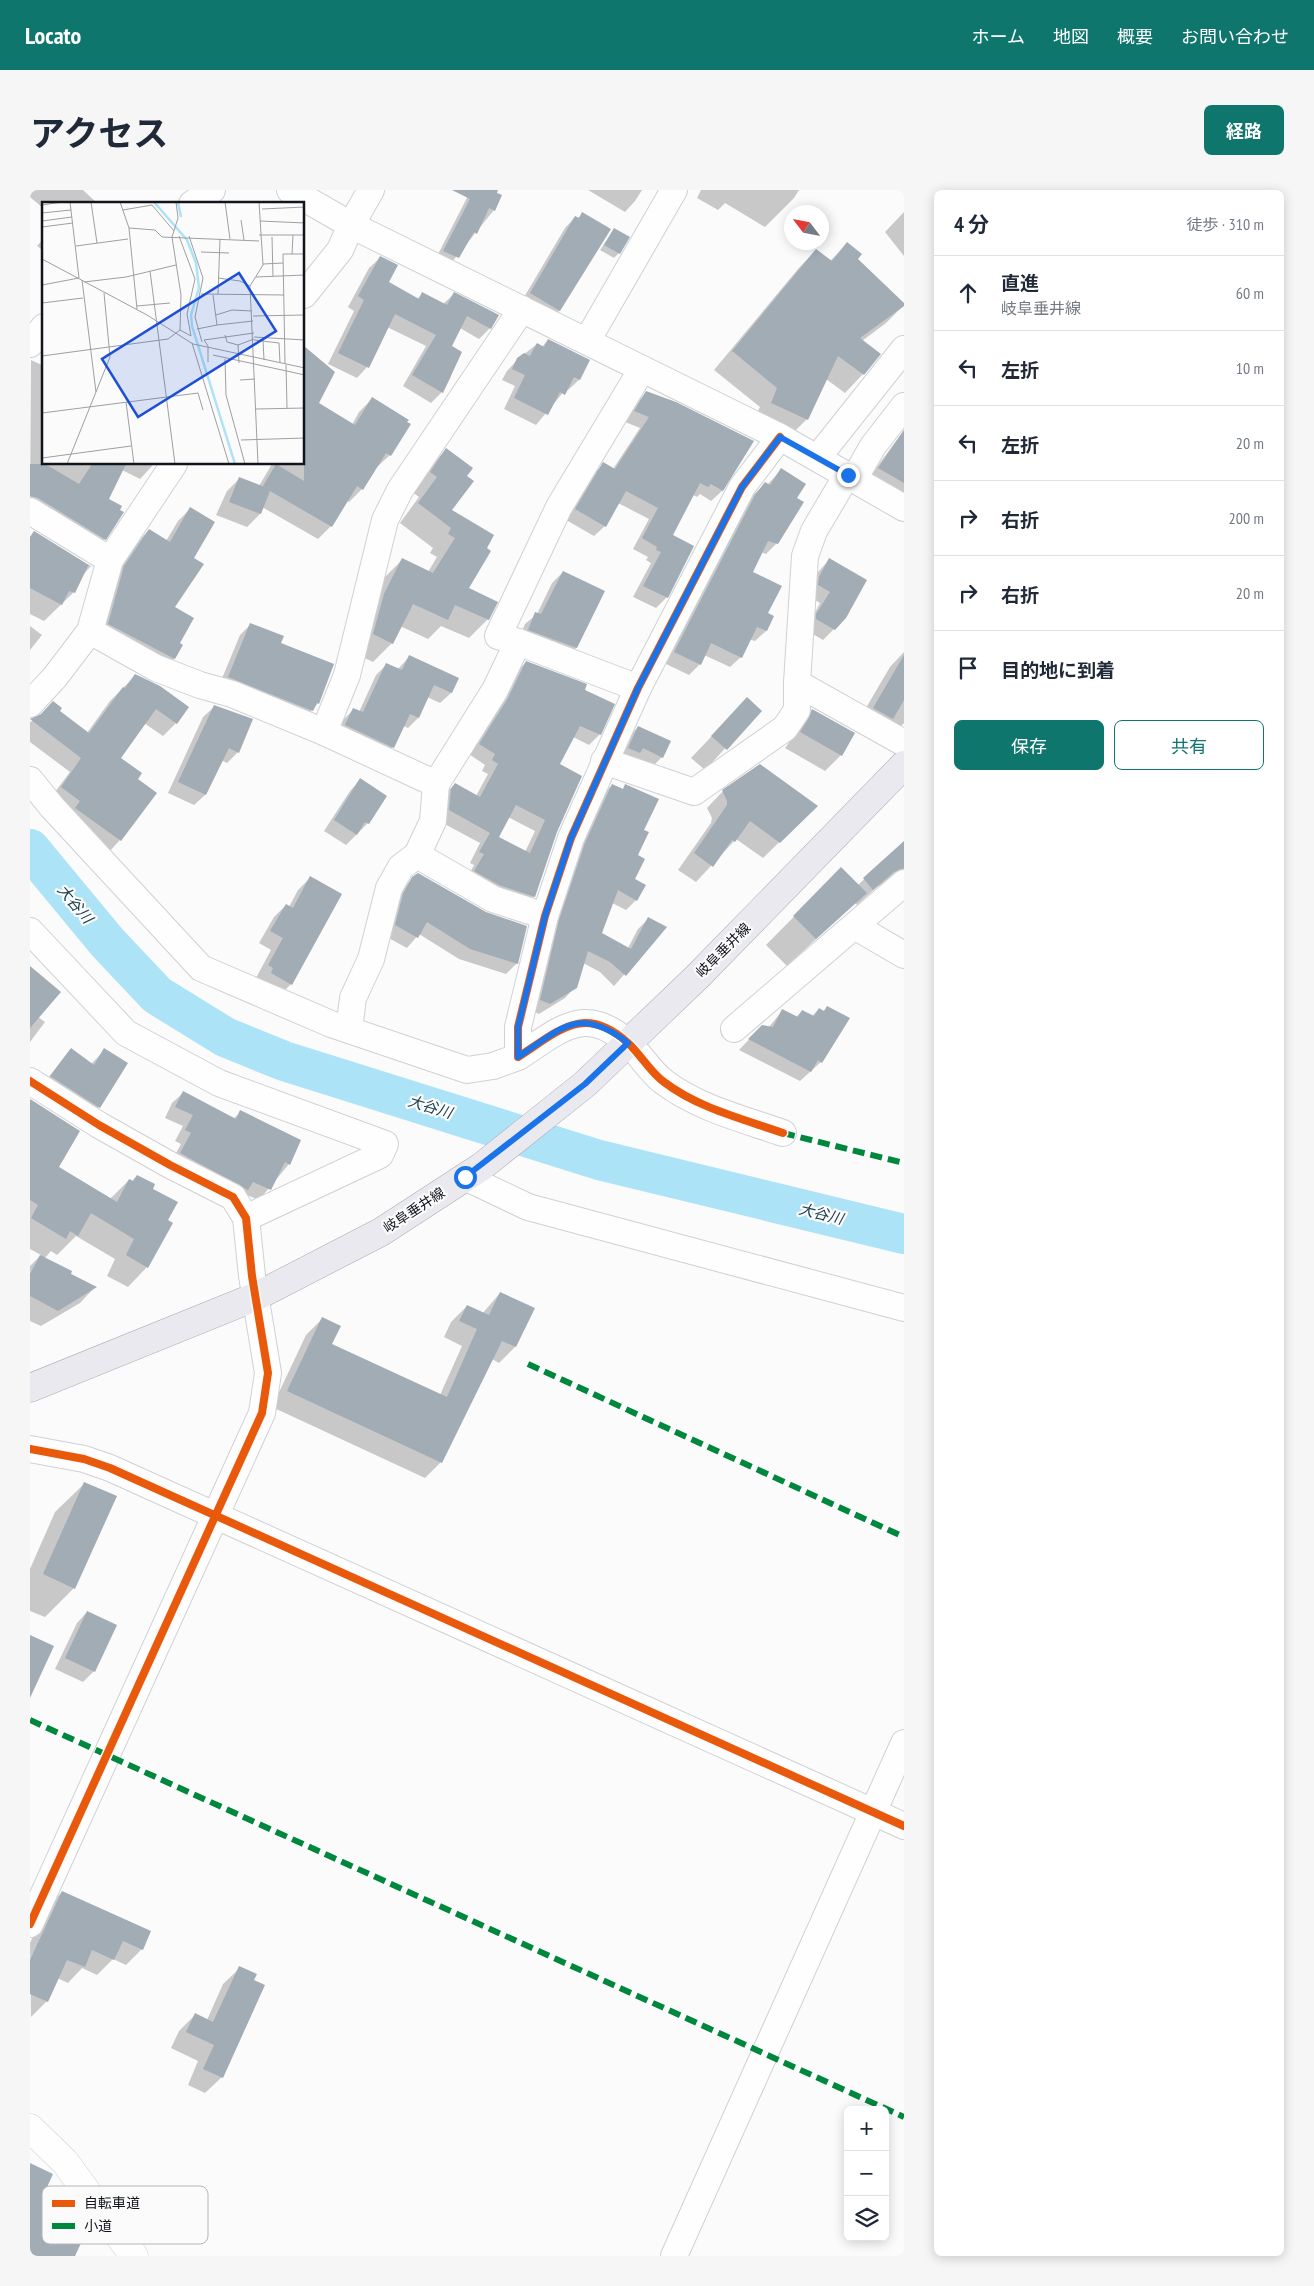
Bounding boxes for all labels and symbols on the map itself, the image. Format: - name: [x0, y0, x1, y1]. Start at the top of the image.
- inset map: [42, 202, 305, 465]
- north arrow: [784, 205, 829, 250]
- route end: [837, 464, 860, 487]
- water label: 大谷川: [54, 880, 98, 929]
- street label: 岐阜垂井線: [692, 919, 754, 981]
- water label: 大谷川: [406, 1091, 456, 1123]
- route start: [454, 1166, 477, 1189]
- street label: 岐阜垂井線: [380, 1183, 448, 1237]
- water label: 大谷川: [797, 1199, 847, 1229]
- legend: [42, 2186, 208, 2244]
- text: 自転車道: [84, 2194, 140, 2212]
- text: 小道: [84, 2217, 112, 2235]

